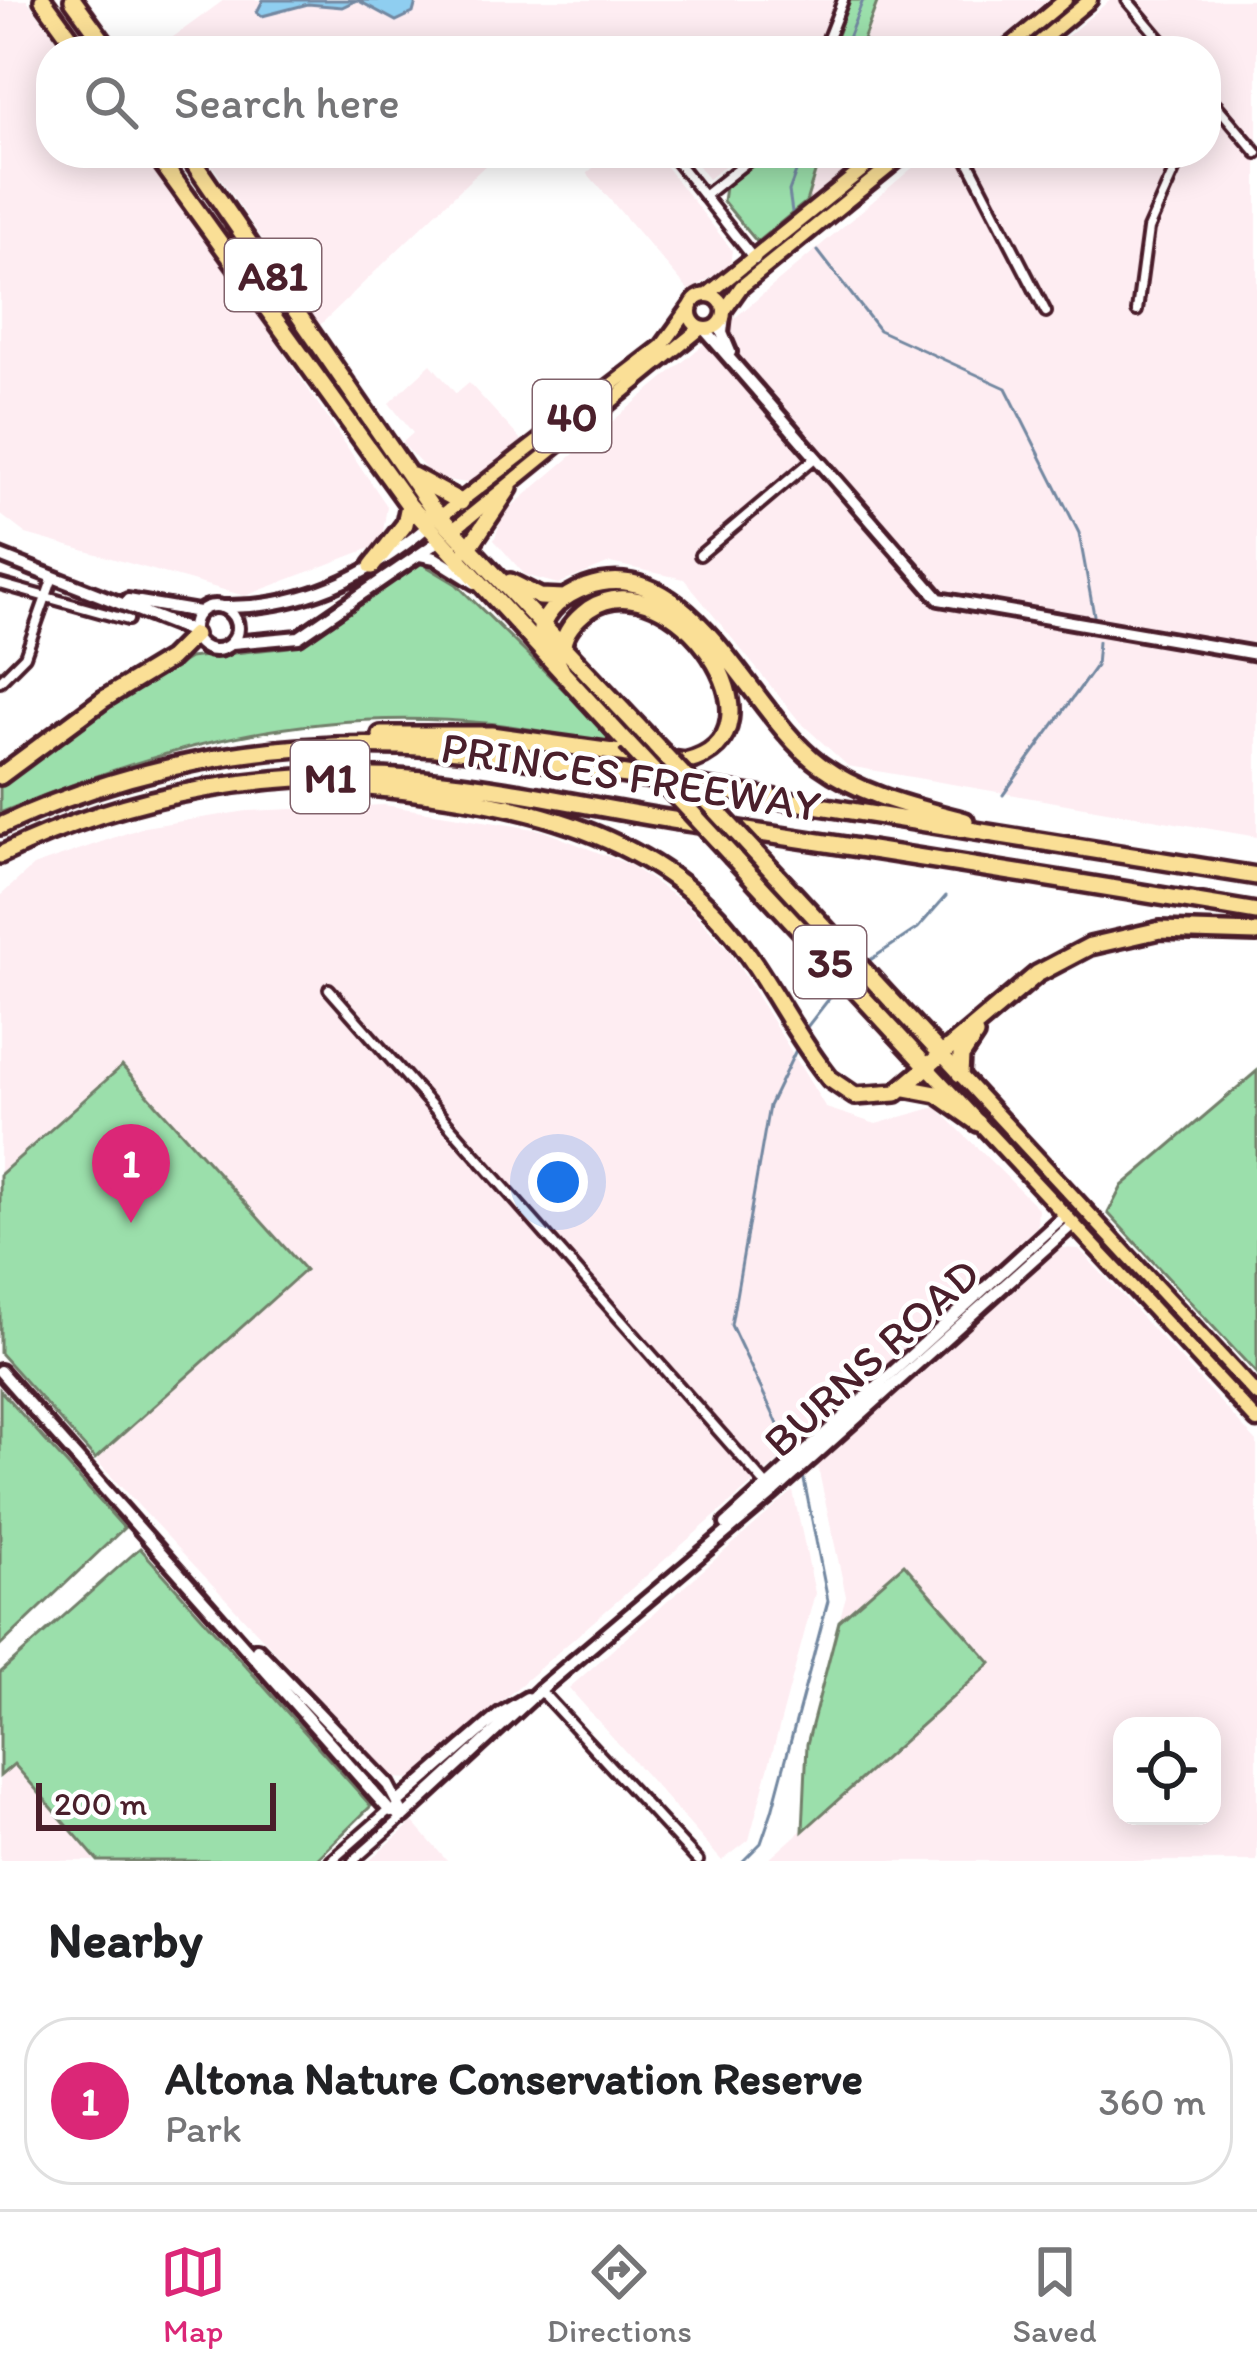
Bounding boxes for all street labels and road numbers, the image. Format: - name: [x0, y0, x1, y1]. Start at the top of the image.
- road number: A81: [225, 239, 321, 311]
- road number: 40: [533, 380, 611, 452]
- street label: PRINCES FREEWAY: [438, 719, 825, 833]
- road number: M1: [291, 741, 369, 813]
- road number: 35: [794, 926, 866, 998]
- street label: BURNS ROAD: [752, 1246, 990, 1468]

